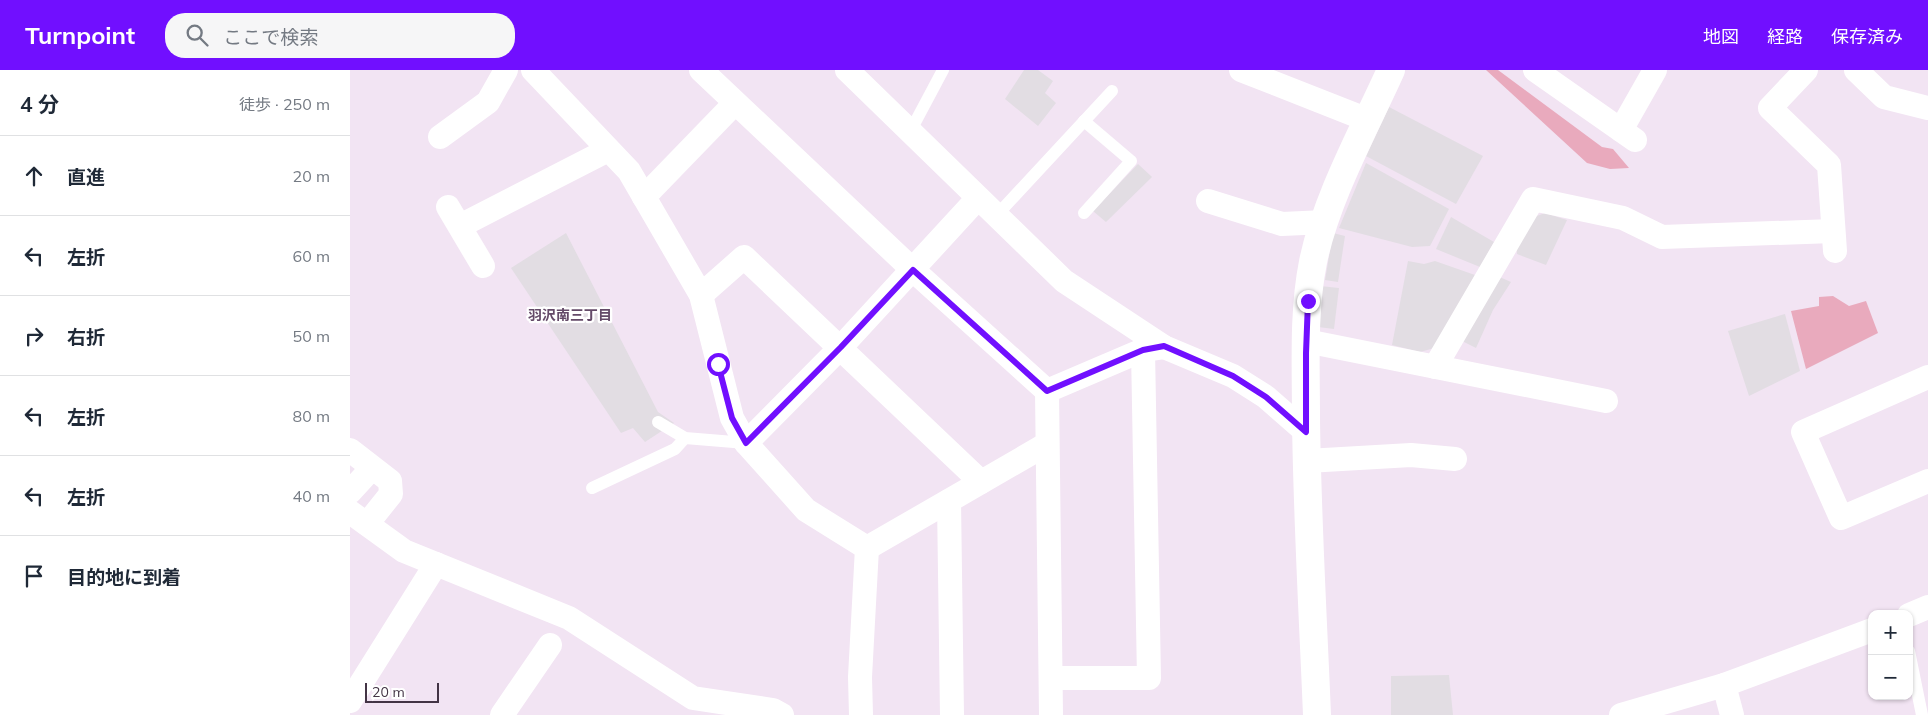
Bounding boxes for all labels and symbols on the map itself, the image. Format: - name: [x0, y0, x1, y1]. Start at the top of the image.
- route end: [1297, 290, 1320, 313]
- district label: 羽沢南三丁目: [528, 306, 612, 324]
- route start: [707, 353, 730, 376]
- scale bar: [365, 680, 439, 703]

